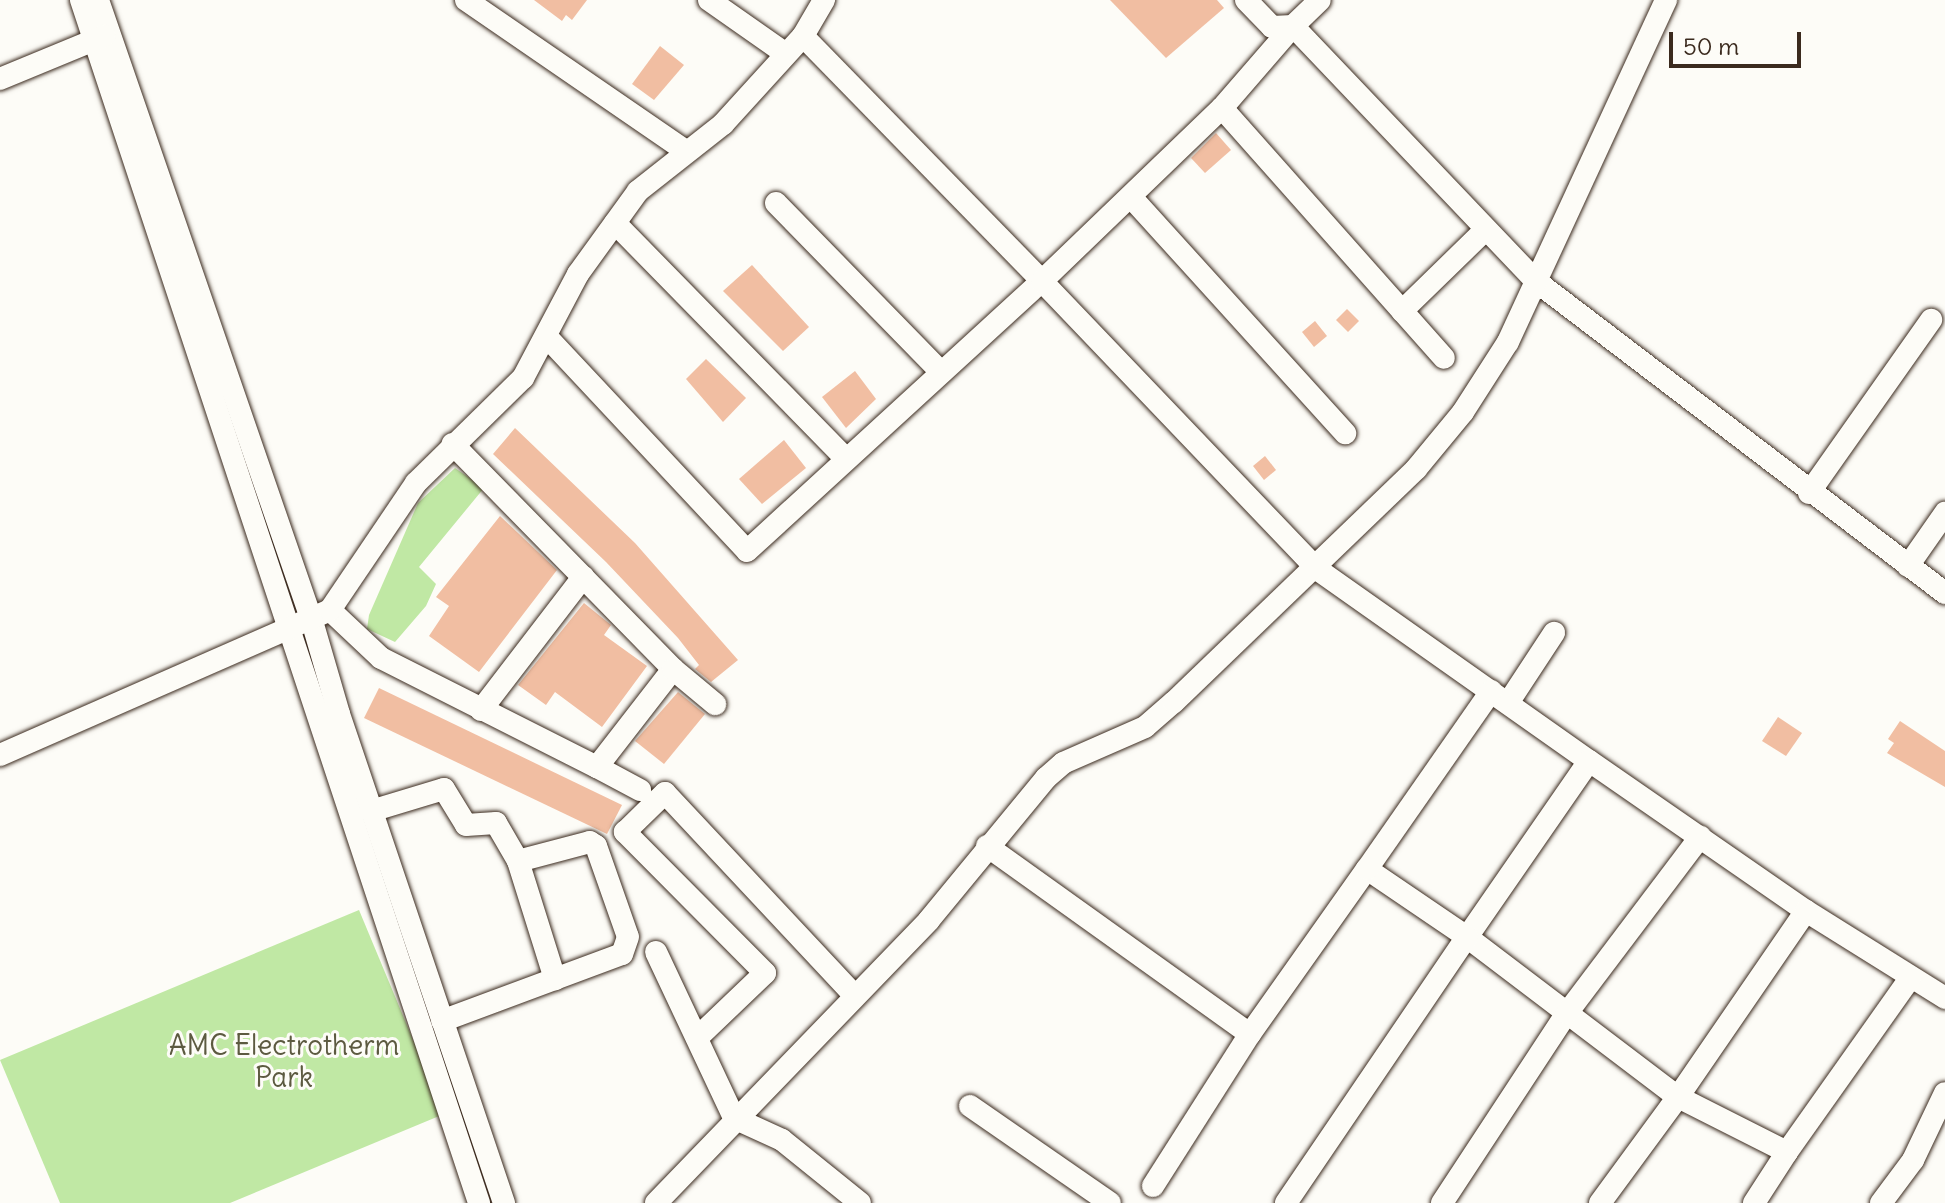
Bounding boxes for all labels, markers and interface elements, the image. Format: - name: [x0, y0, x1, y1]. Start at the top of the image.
- scale bar: [1673, 16, 1805, 66]
- text: 50 m: [1683, 31, 1739, 61]
- park label: AMC Electrotherm Park: [169, 1028, 399, 1094]

